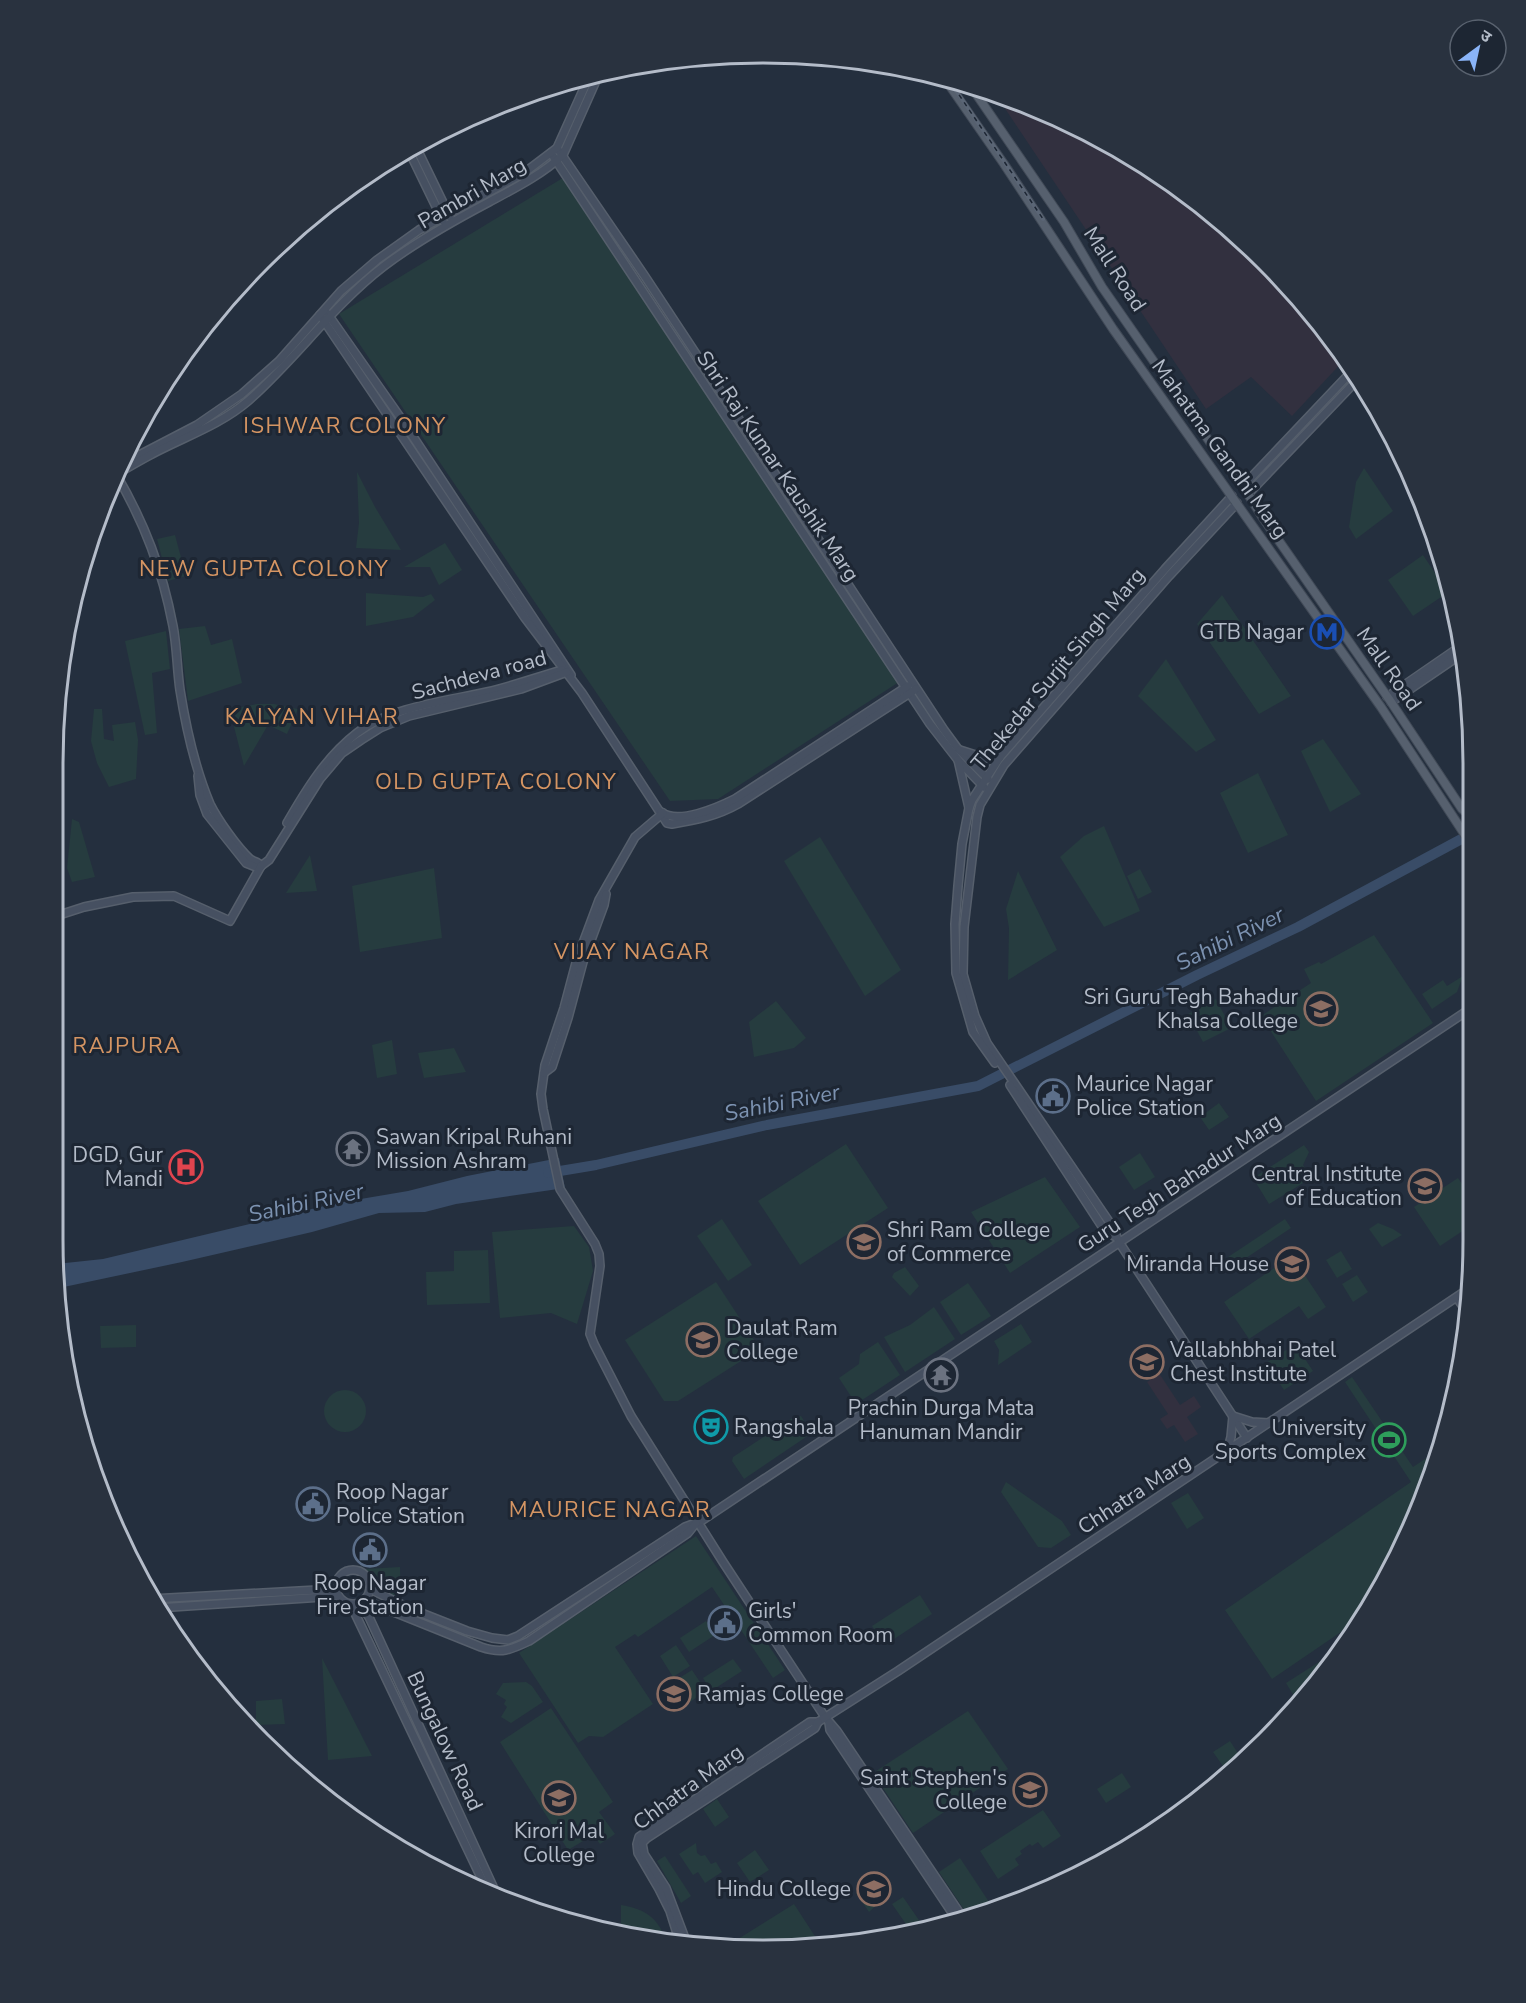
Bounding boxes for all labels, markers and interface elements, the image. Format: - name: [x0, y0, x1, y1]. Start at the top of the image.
- north arrow: [1448, 18, 1508, 78]
- text: उ: [1476, 24, 1496, 48]
- street label: Pambri Marg: [413, 151, 531, 235]
- street label: Mall Road: [1077, 221, 1153, 317]
- street label: Shri Raj Kumar Kaushik Marg: [690, 345, 866, 587]
- street label: Mahatma Gandhi Marg: [1145, 354, 1295, 544]
- district label: ISHWAR COLONY: [243, 411, 447, 441]
- district label: NEW GUPTA COLONY: [139, 554, 389, 584]
- street label: Thekedar Surjit Singh Marg: [965, 562, 1151, 776]
- metro station icon: GTB Nagar: [1309, 614, 1345, 650]
- place label: GTB Nagar: [1199, 618, 1304, 646]
- street label: Mall Road: [1350, 622, 1428, 716]
- street label: Sachdeva road: [408, 644, 550, 706]
- district label: KALYAN VIHAR: [225, 702, 399, 732]
- district label: OLD GUPTA COLONY: [375, 767, 617, 797]
- water label: Sahibi River: [1171, 899, 1290, 978]
- district label: VIJAY NAGAR: [553, 937, 710, 967]
- place label: Sri Guru Tegh Bahadur Khalsa College: [1084, 983, 1298, 1035]
- school or university icon: Sri Guru Tegh Bahadur Khalsa College: [1303, 991, 1339, 1027]
- district label: RAJPURA: [72, 1031, 182, 1061]
- place label: Maurice Nagar Police Station: [1076, 1070, 1213, 1122]
- water label: Sahibi River: [722, 1077, 843, 1129]
- public building icon: Maurice Nagar Police Station: [1035, 1078, 1071, 1114]
- street label: Guru Tegh Bahadur Marg: [1072, 1107, 1286, 1259]
- place label: Sawan Kripal Ruhani Mission Ashram: [376, 1123, 572, 1175]
- temple icon: Sawan Kripal Ruhani Mission Ashram: [335, 1131, 371, 1167]
- place label: DGD, Gur Mandi: [73, 1141, 163, 1193]
- hospital icon: DGD, Gur Mandi: [168, 1149, 204, 1185]
- place label: Central Institute of Education: [1251, 1160, 1402, 1212]
- school or university icon: Central Institute of Education: [1407, 1168, 1443, 1204]
- water label: Sahibi River: [246, 1176, 367, 1230]
- place label: Shri Ram College of Commerce: [887, 1216, 1050, 1268]
- school or university icon: Shri Ram College of Commerce: [846, 1224, 882, 1260]
- school or university icon: Miranda House: [1274, 1246, 1310, 1282]
- place label: Miranda House: [1126, 1250, 1269, 1278]
- place label: Daulat Ram College: [726, 1314, 838, 1366]
- school or university icon: Daulat Ram College: [685, 1322, 721, 1358]
- place label: Vallabhbhai Patel Chest Institute: [1169, 1336, 1337, 1388]
- school or university icon: Vallabhbhai Patel Chest Institute: [1129, 1344, 1165, 1380]
- temple icon: Prachin Durga Mata Hanuman Mandir: [923, 1357, 959, 1393]
- place label: Prachin Durga Mata Hanuman Mandir: [848, 1394, 1034, 1446]
- theatre icon: Rangshala: [693, 1409, 729, 1445]
- place label: Rangshala: [734, 1413, 834, 1441]
- place label: University Sports Complex: [1215, 1414, 1366, 1466]
- sports icon: University Sports Complex: [1371, 1422, 1407, 1458]
- street label: Chhatra Marg: [1072, 1447, 1196, 1541]
- place label: Roop Nagar Police Station: [336, 1478, 465, 1530]
- public building icon: Roop Nagar Police Station: [295, 1486, 331, 1522]
- district label: MAURICE NAGAR: [509, 1495, 711, 1525]
- public building icon: Roop Nagar Fire Station: [352, 1532, 388, 1568]
- place label: Roop Nagar Fire Station: [314, 1569, 427, 1621]
- place label: Girls' Common Room: [748, 1597, 893, 1649]
- public building icon: Girls' Common Room: [707, 1605, 743, 1641]
- street label: Bungalow Road: [400, 1667, 490, 1815]
- school or university icon: Ramjas College: [656, 1676, 692, 1712]
- place label: Ramjas College: [697, 1680, 844, 1708]
- street label: Chhatra Marg: [628, 1738, 748, 1836]
- place label: Saint Stephen's College: [860, 1764, 1007, 1816]
- school or university icon: Saint Stephen's College: [1012, 1772, 1048, 1808]
- school or university icon: Kirori Mal College: [541, 1780, 577, 1816]
- place label: Kirori Mal College: [514, 1817, 605, 1869]
- school or university icon: Hindu College: [856, 1871, 892, 1907]
- place label: Hindu College: [717, 1875, 851, 1903]

